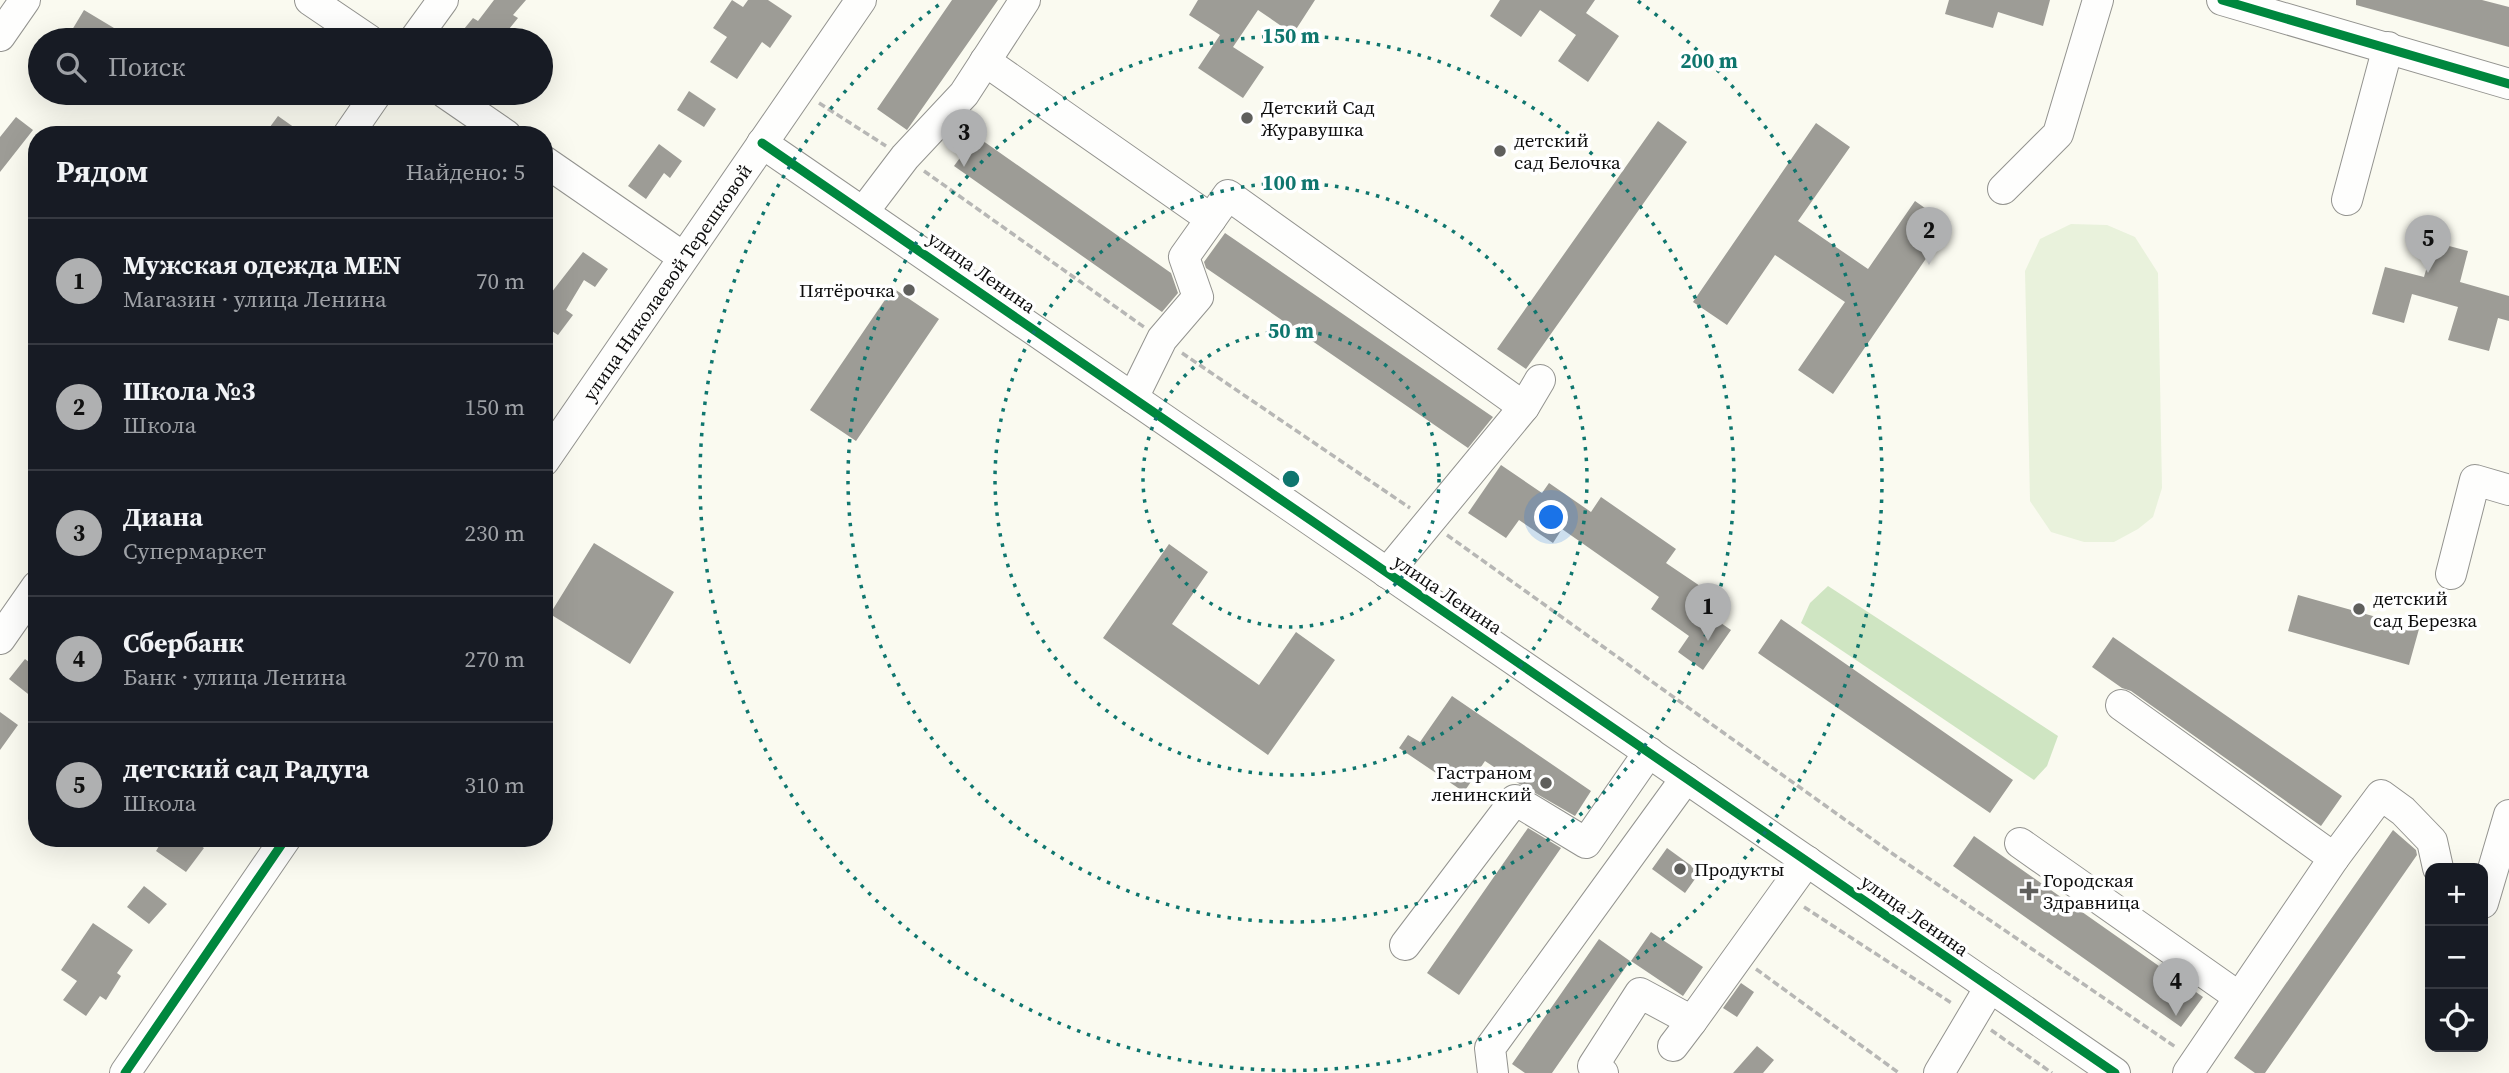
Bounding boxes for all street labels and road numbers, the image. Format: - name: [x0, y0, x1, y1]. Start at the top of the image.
- street label: улица Николаевой Терешковой: [576, 159, 758, 406]
- street label: улица Ленина: [923, 225, 1041, 319]
- street label: улица Ленина: [1388, 548, 1508, 640]
- street label: улица Ленина: [1856, 868, 1974, 962]

